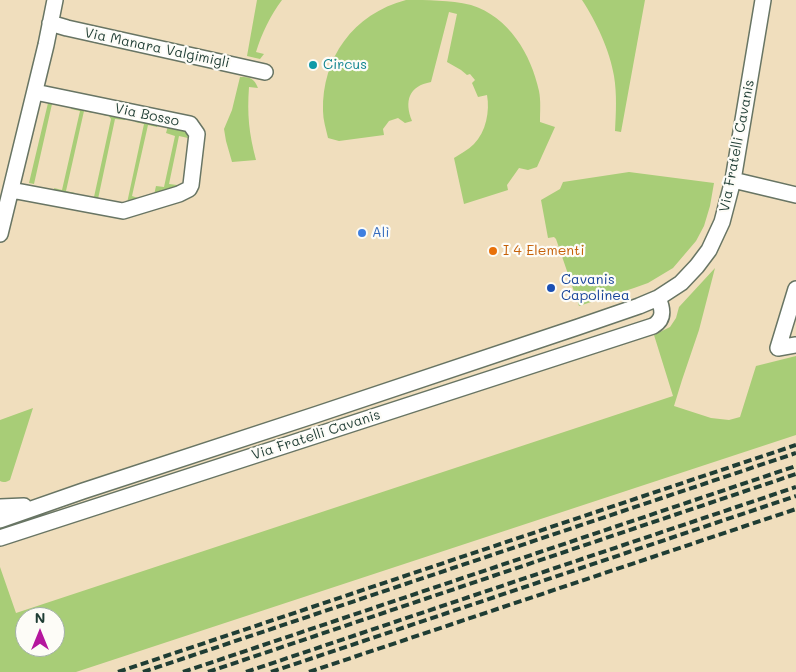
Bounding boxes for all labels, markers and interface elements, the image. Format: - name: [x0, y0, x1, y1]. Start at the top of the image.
- street label: Via Manara Valgimigli: [83, 24, 231, 72]
- place label: Circus: [323, 57, 367, 73]
- marker: Circus: [307, 59, 319, 71]
- street label: Via Fratelli Cavanis: [716, 78, 758, 214]
- street label: Via Bosso: [113, 100, 181, 130]
- place label: Alì: [372, 225, 390, 241]
- marker: Alì: [356, 227, 368, 239]
- place label: I 4 Elementi: [503, 243, 585, 259]
- marker: I 4 Elementi: [487, 245, 499, 257]
- place label: Cavanis Capolinea: [561, 272, 630, 304]
- marker: Cavanis Capolinea: [545, 282, 557, 294]
- street label: Via Fratelli Cavanis: [250, 406, 382, 464]
- north arrow: [15, 607, 65, 657]
- text: N: [35, 608, 45, 627]

